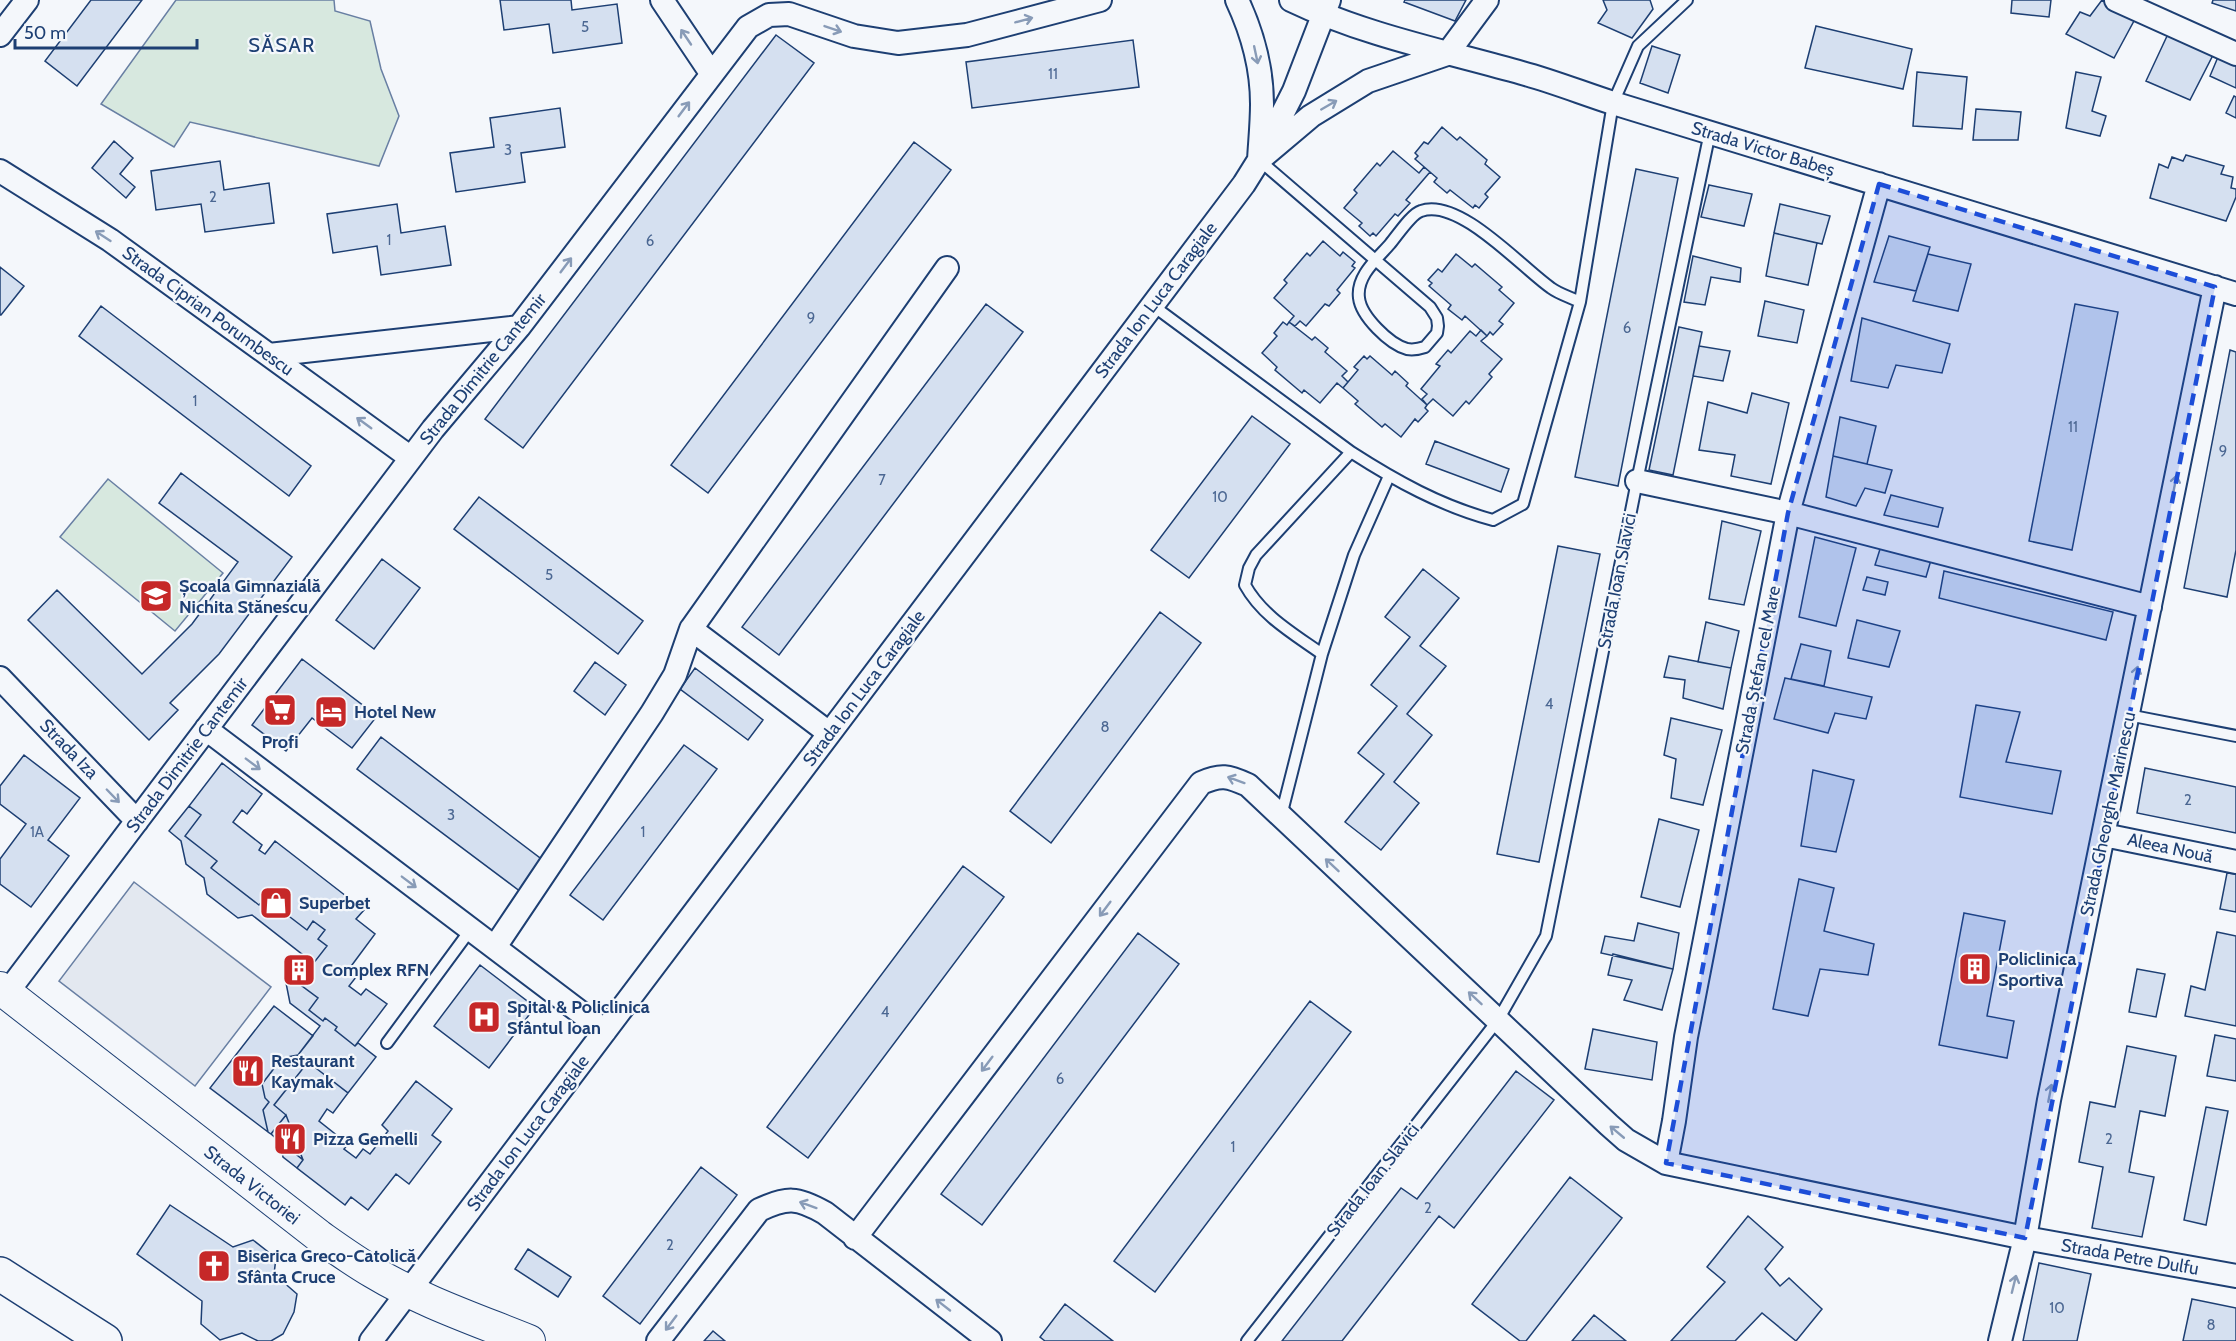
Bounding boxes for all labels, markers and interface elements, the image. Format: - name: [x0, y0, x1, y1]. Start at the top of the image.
- scale bar: [15, 12, 196, 50]
- one-way arrow: [1014, 14, 1033, 25]
- house number: 5: [581, 18, 589, 36]
- text: 50 m: [24, 22, 66, 44]
- one-way arrow: [823, 24, 842, 35]
- one-way arrow: [680, 29, 692, 45]
- district label: SĂSAR: [248, 33, 316, 57]
- one-way arrow: [1250, 46, 1262, 65]
- house number: 11: [1048, 65, 1058, 83]
- one-way arrow: [1319, 99, 1337, 110]
- one-way arrow: [677, 102, 690, 118]
- street label: Strada Victor Babeș: [1688, 117, 1837, 182]
- house number: 3: [504, 141, 512, 159]
- house number: 2: [209, 188, 217, 206]
- street label: Strada Ion Luca Caragiale: [1090, 218, 1222, 382]
- one-way arrow: [95, 229, 112, 241]
- house number: 1: [387, 231, 391, 249]
- house number: 6: [646, 232, 654, 250]
- street label: Strada Ciprian Porumbescu: [118, 242, 298, 380]
- one-way arrow: [560, 257, 572, 273]
- street label: Strada Dimitrie Cantemir: [415, 289, 551, 449]
- house number: 9: [807, 309, 815, 327]
- house number: 6: [1623, 319, 1631, 337]
- house number: 1: [193, 392, 197, 410]
- one-way arrow: [356, 417, 372, 430]
- house number: 11: [2068, 418, 2078, 436]
- house number: 9: [2219, 442, 2227, 460]
- house number: 7: [878, 471, 886, 489]
- one-way arrow: [2170, 475, 2181, 495]
- house number: 10: [1212, 488, 1228, 506]
- street label: Strada Ioan Slavici: [1593, 511, 1641, 651]
- house number: 5: [545, 566, 553, 584]
- place label: Școala Gimnazială Nichita Stănescu: [179, 575, 321, 618]
- school or university icon: Școala Gimnazială Nichita Stănescu: [138, 578, 174, 614]
- street label: Strada Ștefan cel Mare: [1731, 584, 1785, 756]
- street label: Strada Ion Luca Caragiale: [798, 606, 930, 770]
- one-way arrow: [2131, 666, 2142, 686]
- street label: Strada Dimitrie Cantemir: [121, 673, 253, 837]
- supermarket icon: Profi: [262, 692, 298, 728]
- hotel icon: Hotel New: [313, 694, 349, 730]
- house number: 4: [1545, 695, 1554, 713]
- place label: Hotel New: [354, 701, 436, 723]
- street label: Strada Gheorghe Marinescu: [2076, 710, 2140, 918]
- street label: Strada Iza: [35, 714, 103, 784]
- house number: 8: [1100, 718, 1110, 736]
- place label: Profi: [261, 731, 299, 753]
- one-way arrow: [245, 758, 261, 771]
- one-way arrow: [1227, 774, 1245, 785]
- one-way arrow: [106, 788, 120, 803]
- house number: 2: [2184, 791, 2192, 809]
- house number: 3: [447, 806, 455, 824]
- house number: 1A: [30, 823, 45, 841]
- house number: 1: [641, 823, 645, 841]
- street label: Aleea Nouă: [2125, 828, 2215, 868]
- one-way arrow: [1325, 858, 1340, 872]
- one-way arrow: [400, 876, 416, 888]
- shop icon: Superbet: [258, 885, 294, 921]
- place label: Superbet: [299, 892, 371, 914]
- one-way arrow: [1099, 900, 1111, 916]
- place label: Policlinica Sportiva: [1998, 948, 2077, 991]
- building icon: Policlinica Sportiva: [1957, 951, 1993, 987]
- building icon: Complex RFN: [281, 952, 317, 988]
- place label: Complex RFN: [322, 959, 429, 981]
- one-way arrow: [1468, 991, 1483, 1005]
- place label: Spital & Policlinica Sfântul Ioan: [507, 996, 650, 1039]
- hospital icon: Spital & Policlinica Sfântul Ioan: [466, 999, 502, 1035]
- house number: 4: [881, 1003, 890, 1021]
- place label: Restaurant Kaymak: [271, 1050, 355, 1093]
- street label: Strada Ion Luca Caragiale: [462, 1051, 594, 1215]
- restaurant icon: Restaurant Kaymak: [230, 1053, 266, 1089]
- one-way arrow: [981, 1056, 994, 1072]
- house number: 6: [1056, 1070, 1064, 1088]
- one-way arrow: [2045, 1083, 2056, 1103]
- street label: Strada Ioan Slavici: [1322, 1119, 1424, 1241]
- restaurant icon: Pizza Gemelli: [272, 1121, 308, 1157]
- one-way arrow: [1609, 1125, 1625, 1138]
- place label: Pizza Gemelli: [313, 1128, 418, 1150]
- house number: 2: [2105, 1130, 2113, 1148]
- house number: 1: [1231, 1138, 1235, 1156]
- street label: Strada Victoriei: [200, 1141, 304, 1229]
- one-way arrow: [799, 1199, 817, 1210]
- house number: 2: [1424, 1199, 1432, 1217]
- street label: Strada Petre Dulfu: [2059, 1234, 2201, 1280]
- house number: 2: [666, 1236, 674, 1254]
- place label: Biserica Greco-Catolică Sfânta Cruce: [237, 1245, 416, 1288]
- church icon: Biserica Greco-Catolică Sfânta Cruce: [196, 1248, 232, 1284]
- one-way arrow: [2008, 1275, 2020, 1294]
- one-way arrow: [936, 1299, 952, 1312]
- house number: 10: [2049, 1299, 2065, 1317]
- one-way arrow: [665, 1315, 678, 1331]
- house number: 8: [2206, 1316, 2216, 1334]

